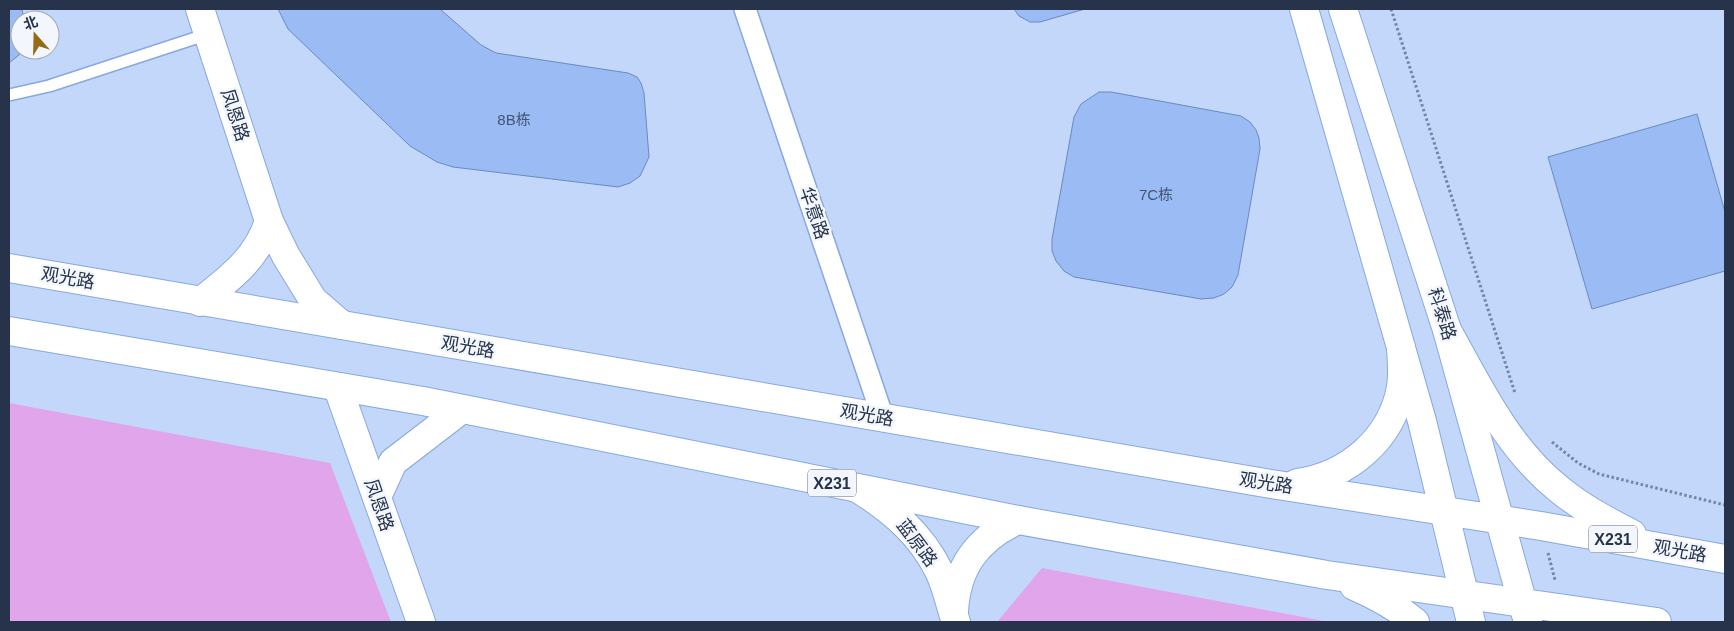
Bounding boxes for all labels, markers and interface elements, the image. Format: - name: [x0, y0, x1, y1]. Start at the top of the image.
- north arrow: [10, 10, 60, 60]
- text: 北: [21, 13, 40, 33]
- street label: 凤恩路: [217, 86, 253, 144]
- house number: 8B栋: [497, 111, 531, 128]
- street label: 华意路: [796, 184, 832, 242]
- house number: 7C栋: [1139, 186, 1173, 203]
- street label: 观光路: [40, 263, 96, 293]
- street label: 科泰路: [1425, 285, 1459, 343]
- street label: 观光路: [440, 332, 496, 362]
- street label: 观光路: [839, 400, 895, 430]
- road number: X231: [808, 469, 856, 496]
- street label: 观光路: [1238, 469, 1294, 497]
- street label: 凤恩路: [361, 476, 397, 534]
- street label: 蓝原路: [893, 515, 941, 571]
- road number: X231: [1589, 526, 1637, 552]
- street label: 观光路: [1652, 536, 1708, 566]

